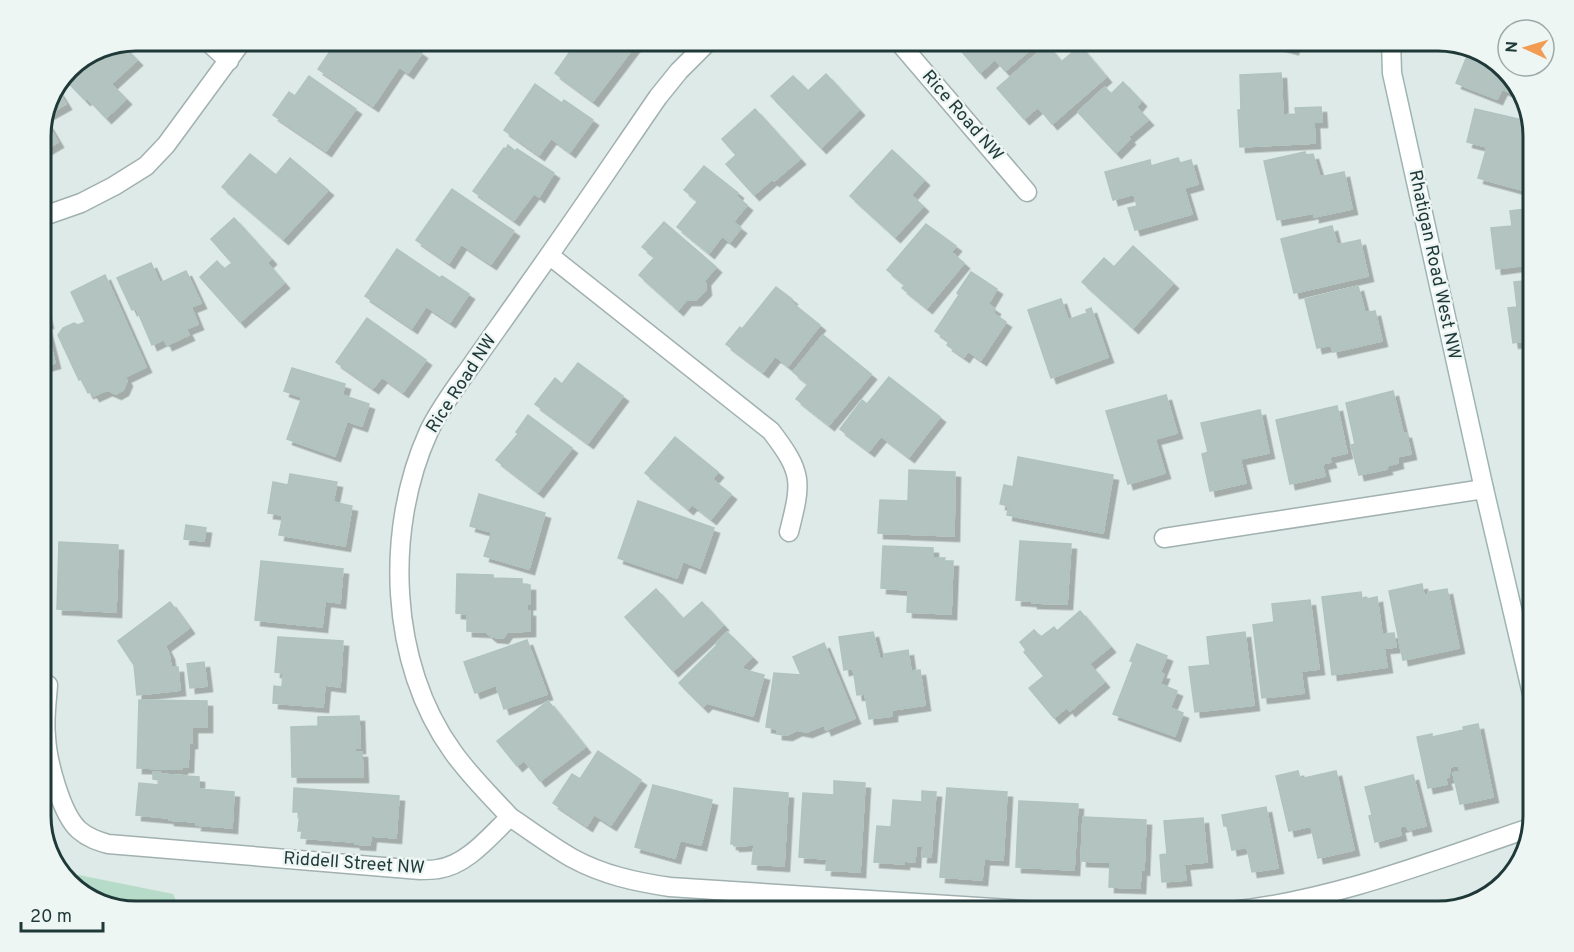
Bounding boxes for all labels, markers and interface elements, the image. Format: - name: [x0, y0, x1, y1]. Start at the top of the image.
- north arrow: [1496, 18, 1556, 78]
- text: N: [1503, 41, 1523, 54]
- street label: Rice Road NW: [916, 66, 1008, 166]
- street label: Rhatigan Road West NW: [1403, 168, 1465, 362]
- street label: Rice Road NW: [422, 330, 502, 438]
- street label: Riddell Street NW: [283, 848, 425, 880]
- scale bar: [21, 895, 104, 933]
- text: 20 m: [30, 906, 72, 929]

